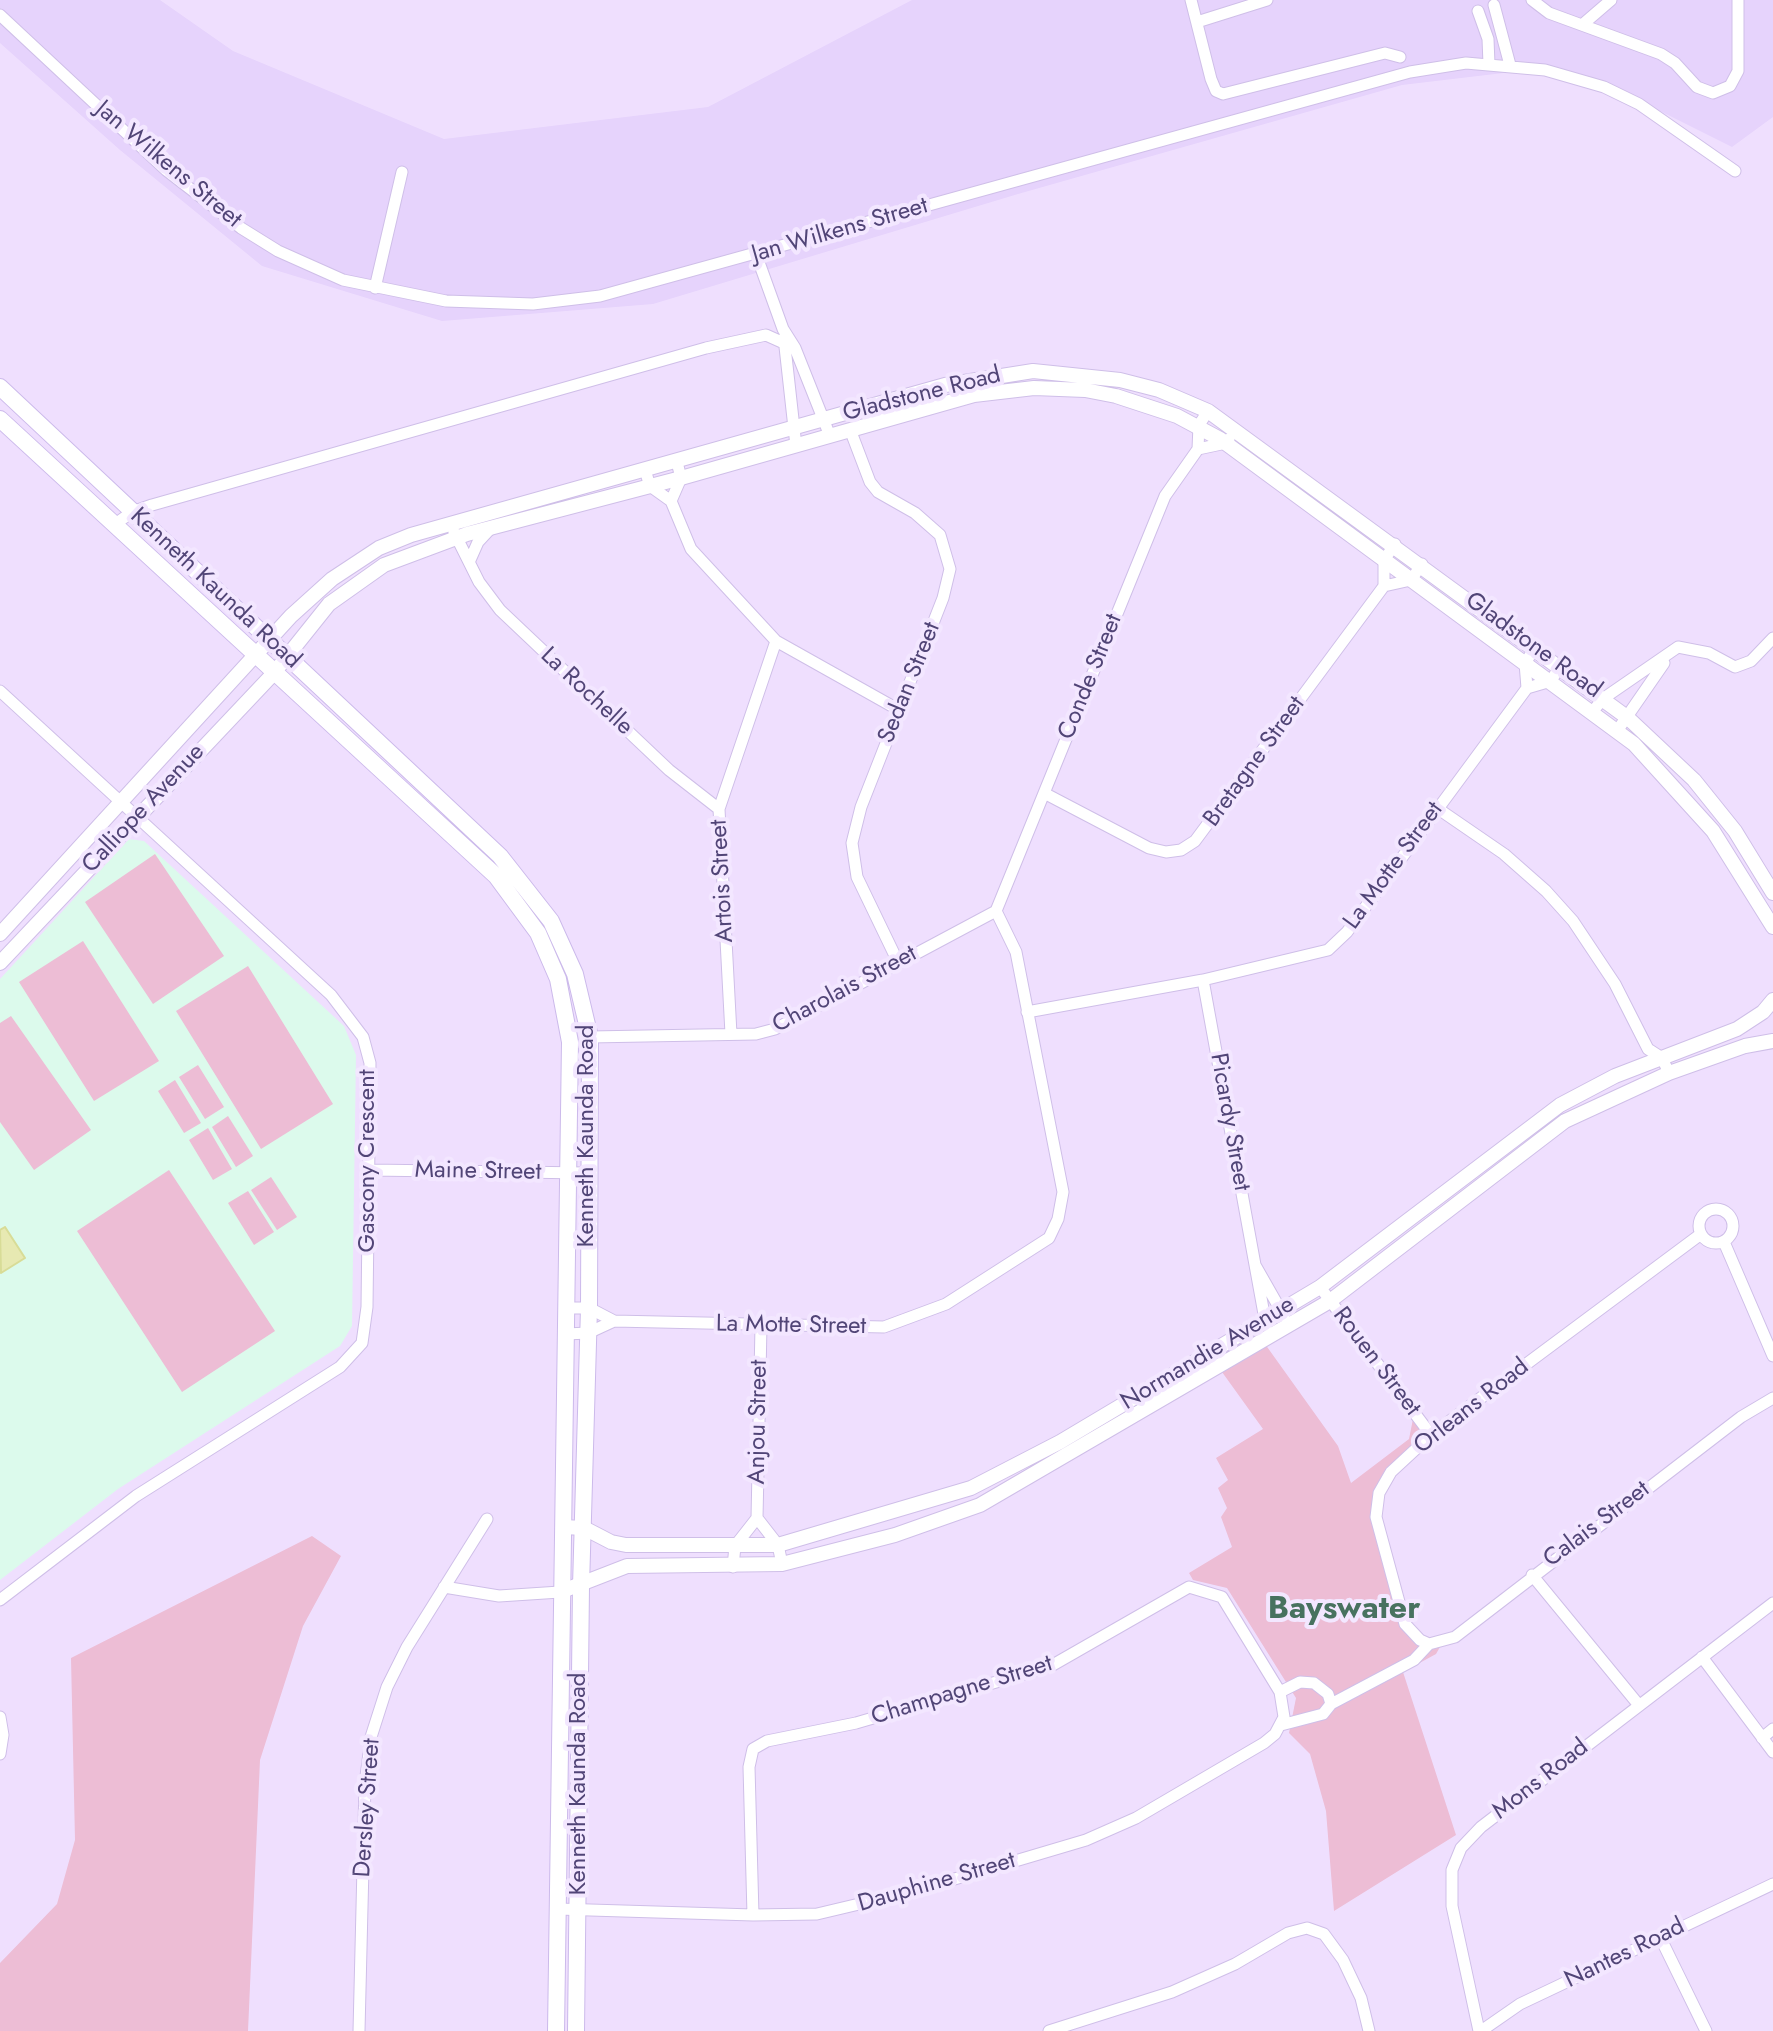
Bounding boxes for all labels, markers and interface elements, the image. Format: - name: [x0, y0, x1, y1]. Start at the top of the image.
- street label: Jan Wilkens Street: [89, 96, 247, 234]
- street label: Jan Wilkens Street: [749, 192, 931, 270]
- street label: Gladstone Road: [840, 361, 1004, 429]
- street label: Kenneth Kaunda Road: [124, 502, 306, 676]
- street label: Gladstone Road: [1459, 587, 1607, 705]
- street label: Conde Street: [1053, 610, 1129, 744]
- street label: Sedan Street: [873, 618, 947, 748]
- street label: La Rochelle: [534, 642, 638, 742]
- street label: Bretagne Street: [1198, 691, 1312, 833]
- street label: Calliope Avenue: [77, 738, 211, 880]
- street label: La Motte Street: [1338, 797, 1450, 935]
- street label: Artois Street: [705, 819, 741, 943]
- street label: Charolais Street: [768, 940, 922, 1040]
- street label: Kenneth Kaunda Road: [573, 1025, 601, 1247]
- street label: Picardy Street: [1203, 1051, 1255, 1193]
- street label: Gascony Crescent: [354, 1069, 382, 1253]
- street label: Maine Street: [414, 1156, 542, 1188]
- street label: Normandie Avenue: [1116, 1291, 1300, 1417]
- street label: Rouen Street: [1326, 1302, 1426, 1422]
- street label: La Motte Street: [716, 1310, 866, 1342]
- street label: Orleans Road: [1409, 1353, 1535, 1461]
- street label: Anjou Street: [744, 1359, 774, 1485]
- street label: Calais Street: [1538, 1476, 1656, 1574]
- district label: Bayswater: [1268, 1591, 1420, 1629]
- street label: Champagne Street: [868, 1650, 1056, 1732]
- street label: Kenneth Kaunda Road: [565, 1673, 593, 1895]
- street label: Mons Road: [1487, 1734, 1595, 1826]
- street label: Dersley Street: [349, 1738, 387, 1878]
- street label: Dauphine Street: [855, 1847, 1019, 1919]
- street label: Nantes Road: [1560, 1913, 1690, 1995]

